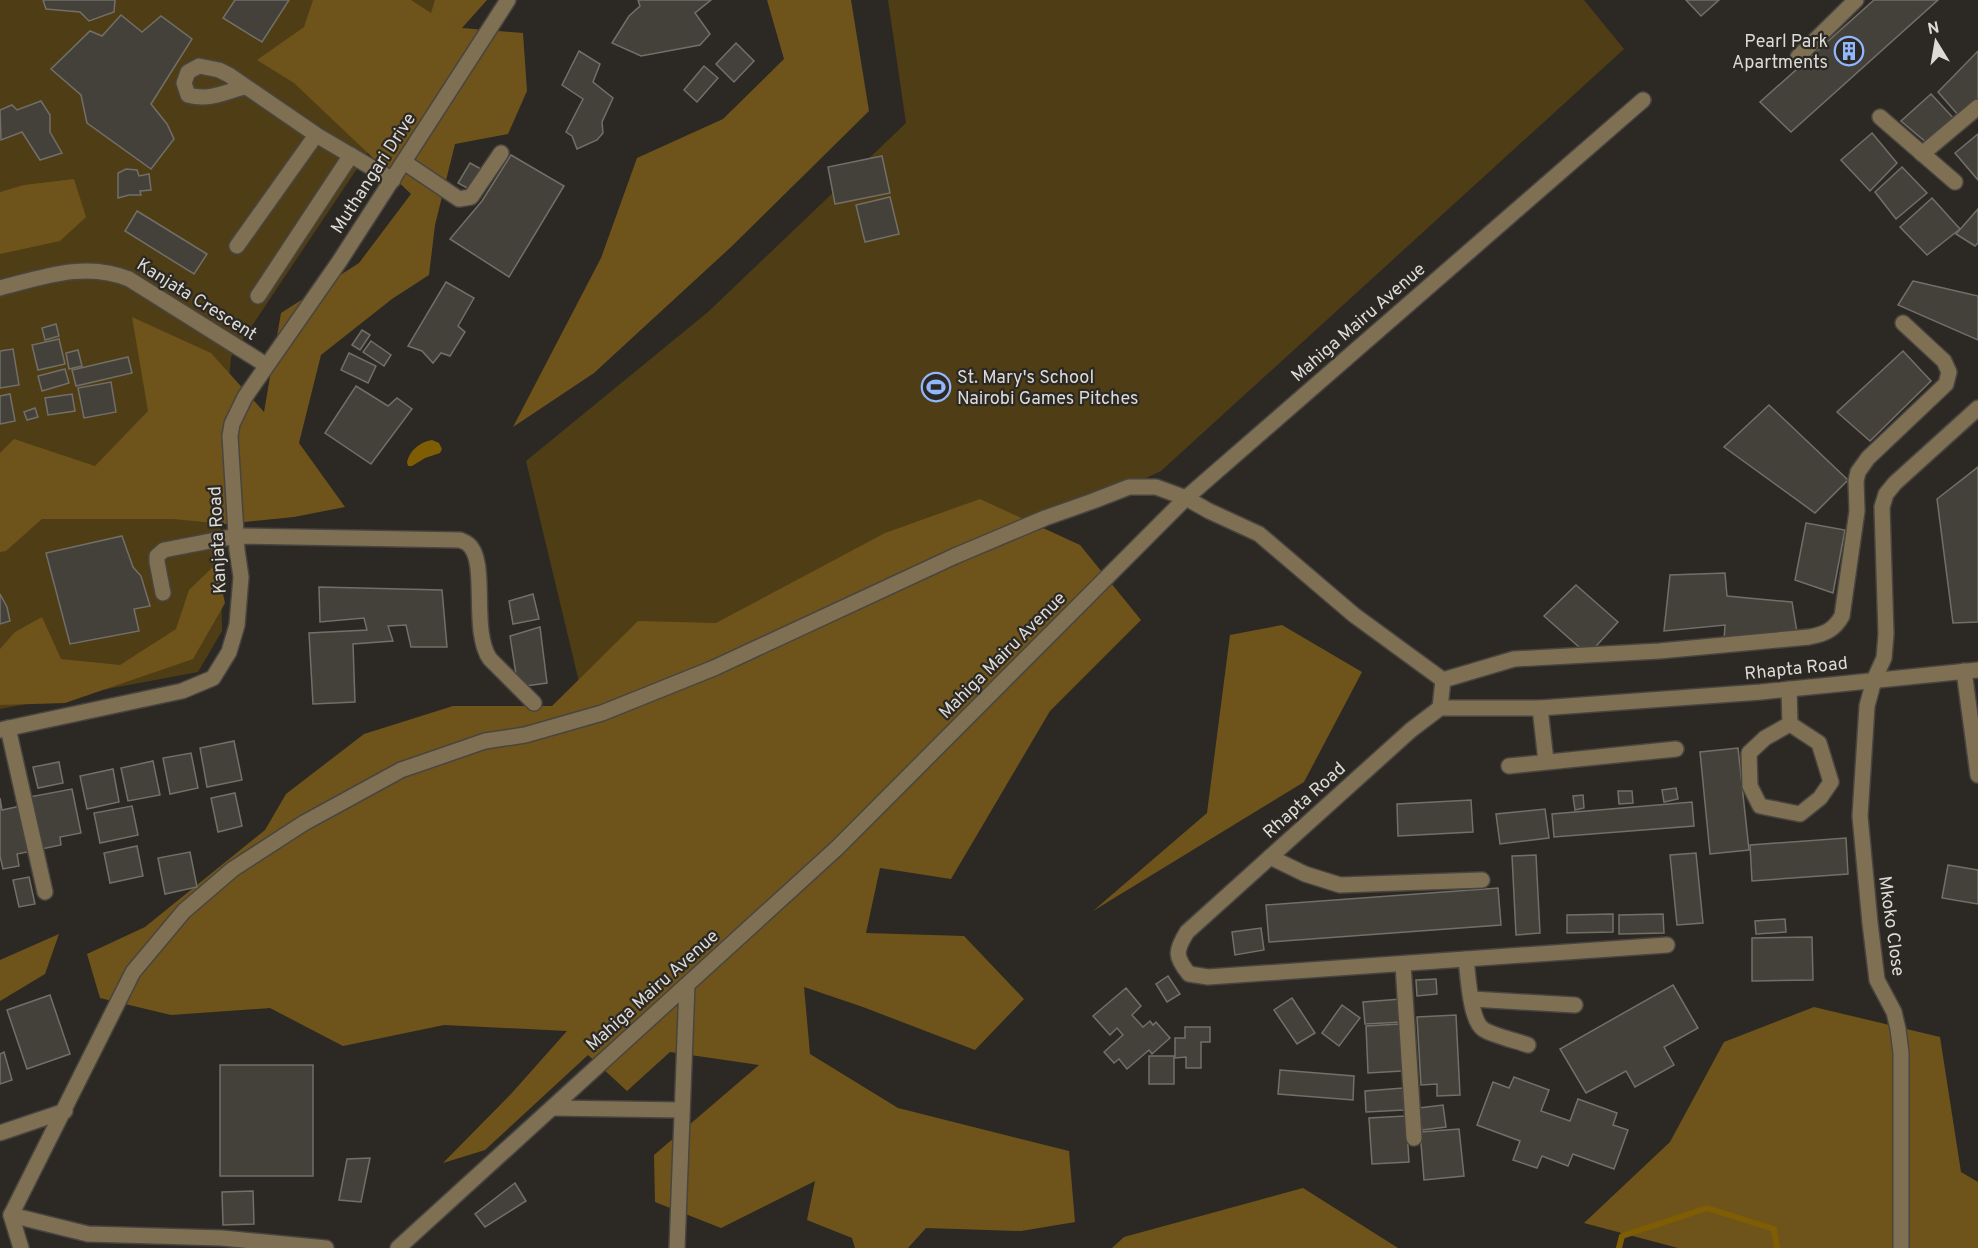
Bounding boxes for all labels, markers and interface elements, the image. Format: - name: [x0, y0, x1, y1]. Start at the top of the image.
- north arrow: [1906, 12, 1966, 72]
- text: N: [1926, 18, 1941, 40]
- place label: Pearl Park Apartments: [1732, 31, 1828, 75]
- building icon: Pearl Park Apartments: [1833, 35, 1865, 67]
- street label: Muthangari Drive: [327, 109, 422, 239]
- street label: Kanjata Crescent: [132, 254, 261, 347]
- street label: Mahiga Mairu Avenue: [1287, 258, 1431, 388]
- place label: St. Mary's School Nairobi Games Pitches: [957, 367, 1138, 411]
- sports icon: St. Mary's School Nairobi Games Pitches: [920, 371, 952, 403]
- street label: Kanjata Road: [204, 486, 233, 594]
- street label: Mahiga Mairu Avenue: [935, 588, 1072, 725]
- street label: Rhapta Road: [1743, 653, 1849, 686]
- street label: Rhapta Road: [1259, 758, 1351, 844]
- street label: Mkoko Close: [1872, 875, 1909, 978]
- street label: Mahiga Mairu Avenue: [582, 925, 724, 1057]

